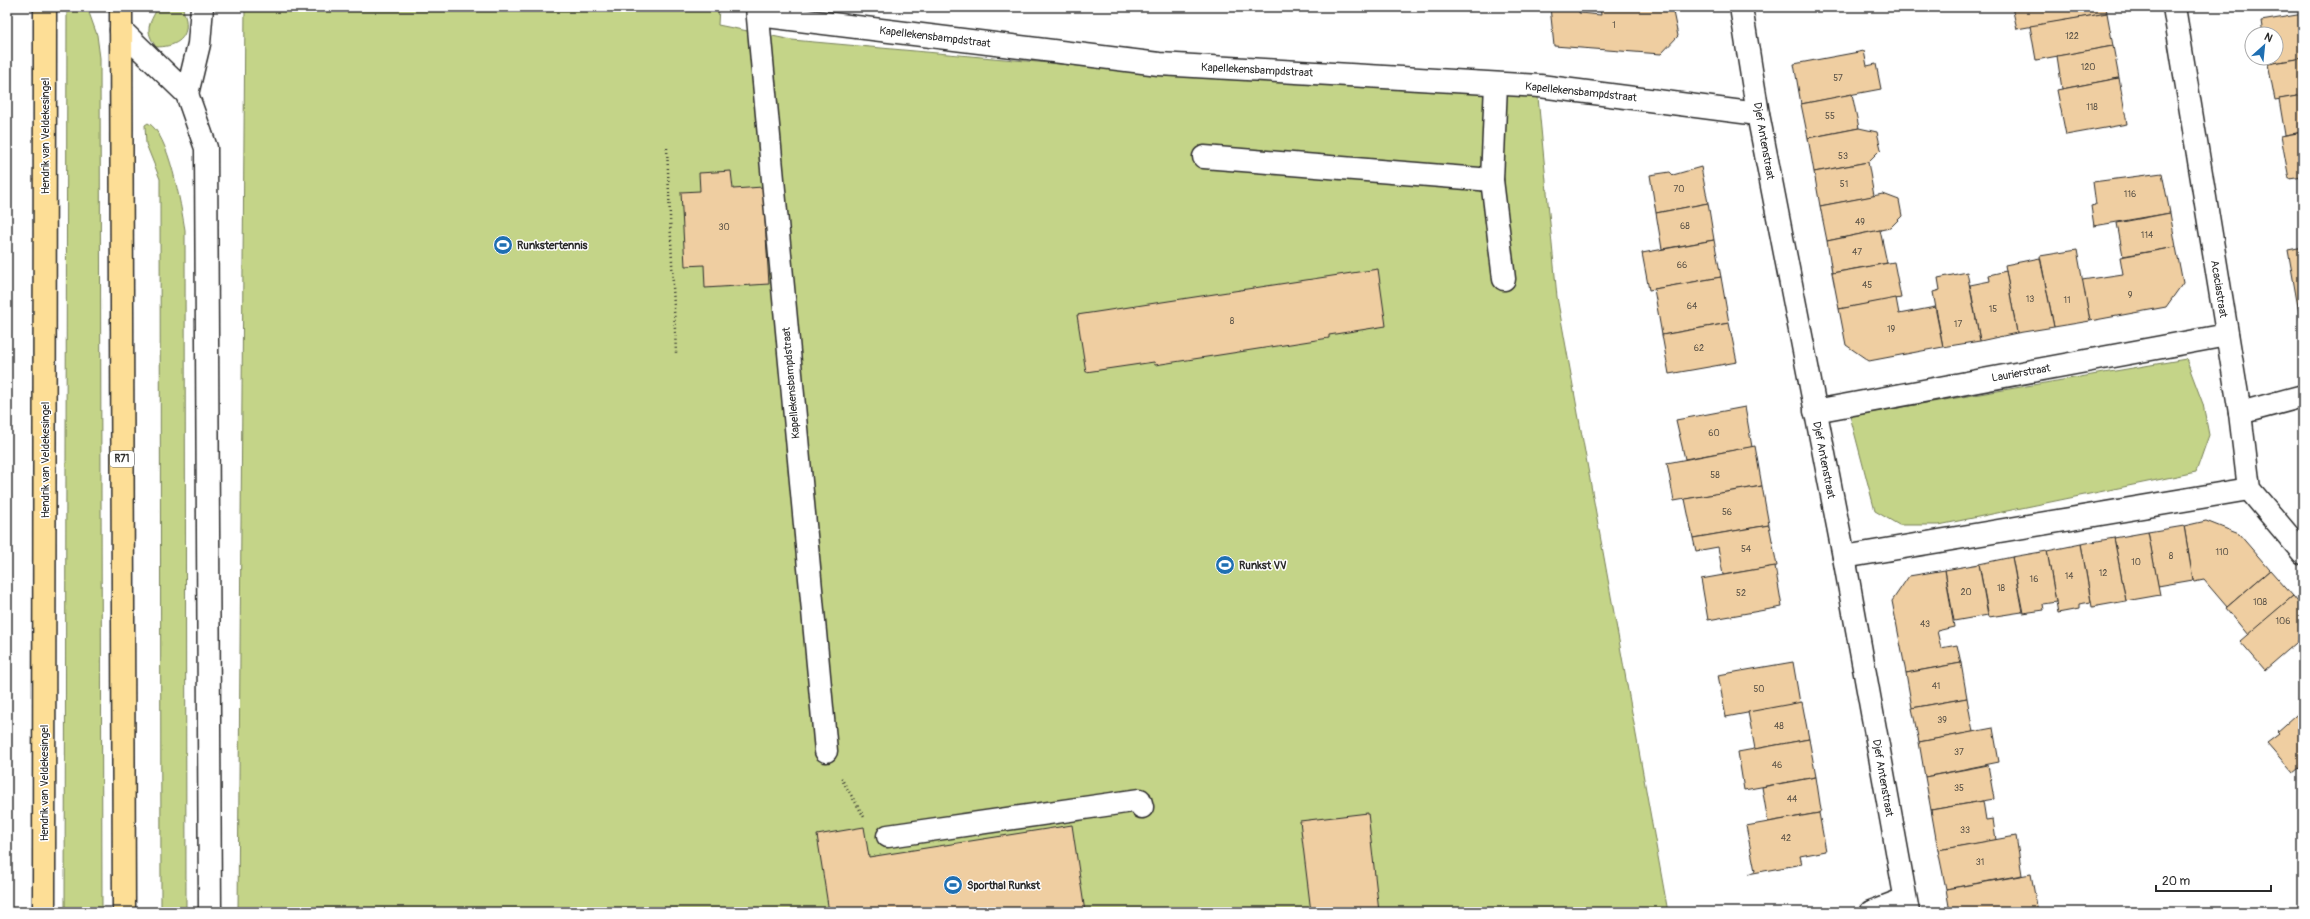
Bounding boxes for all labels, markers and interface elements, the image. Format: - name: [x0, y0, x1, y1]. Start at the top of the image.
- house number: 1: [1612, 20, 1616, 31]
- street label: Kapellekensbampdstraat: [879, 24, 992, 50]
- north arrow: [2244, 26, 2284, 66]
- text: N: [2262, 30, 2275, 45]
- house number: 122: [2065, 31, 2079, 42]
- street label: Kapellekensbampdstraat: [1201, 61, 1314, 79]
- house number: 120: [2081, 62, 2095, 73]
- house number: 57: [1833, 73, 1843, 84]
- street label: Hendrik van Veldekesingel: [39, 78, 52, 194]
- street label: Kapellekensbampdstraat: [1525, 80, 1638, 104]
- street label: Djef Antenstraat: [1751, 101, 1777, 181]
- house number: 118: [2086, 102, 2098, 113]
- house number: 55: [1825, 111, 1835, 122]
- house number: 53: [1838, 151, 1848, 162]
- house number: 51: [1840, 179, 1848, 190]
- house number: 70: [1674, 184, 1684, 195]
- house number: 116: [2124, 189, 2136, 200]
- house number: 49: [1855, 217, 1865, 228]
- house number: 68: [1680, 221, 1690, 232]
- house number: 30: [718, 222, 730, 233]
- house number: 114: [2141, 230, 2154, 241]
- sports icon: Runkstertennis: [492, 234, 514, 256]
- place label: Runkstertennis: [517, 239, 587, 252]
- house number: 47: [1852, 247, 1862, 258]
- street label: Acaciastraat: [2208, 259, 2230, 319]
- house number: 66: [1677, 260, 1687, 271]
- house number: 45: [1862, 280, 1872, 291]
- house number: 9: [2128, 290, 2133, 301]
- house number: 13: [2026, 294, 2034, 305]
- house number: 11: [2063, 295, 2071, 306]
- house number: 64: [1687, 301, 1698, 312]
- house number: 15: [1989, 304, 1997, 315]
- house number: 8: [1230, 316, 1235, 327]
- house number: 17: [1954, 319, 1962, 330]
- house number: 19: [1887, 324, 1895, 335]
- street label: Kapellekensbampdstraat: [780, 326, 802, 439]
- house number: 62: [1694, 343, 1704, 354]
- street label: Laurierstraat: [1991, 361, 2052, 385]
- street label: Hendrik van Veldekesingel: [39, 402, 52, 518]
- street label: Djef Antenstraat: [1810, 420, 1838, 500]
- house number: 60: [1708, 428, 1720, 439]
- road number: R71: [110, 451, 134, 467]
- house number: 58: [1710, 470, 1720, 481]
- house number: 56: [1722, 507, 1732, 518]
- house number: 54: [1741, 544, 1752, 555]
- house number: 110: [2215, 547, 2229, 558]
- house number: 8: [2169, 551, 2174, 562]
- sports icon: Runkst VV: [1214, 554, 1236, 576]
- house number: 10: [2131, 557, 2141, 568]
- place label: Runkst VV: [1239, 559, 1287, 572]
- house number: 12: [2099, 568, 2107, 579]
- house number: 14: [2065, 571, 2074, 582]
- house number: 16: [2030, 574, 2038, 585]
- house number: 18: [1997, 583, 2005, 594]
- house number: 20: [1960, 587, 1972, 598]
- house number: 52: [1736, 588, 1746, 599]
- house number: 108: [2253, 597, 2268, 608]
- house number: 106: [2276, 616, 2290, 627]
- house number: 43: [1920, 619, 1930, 630]
- house number: 41: [1932, 681, 1940, 692]
- house number: 50: [1753, 684, 1765, 695]
- house number: 39: [1937, 715, 1947, 726]
- house number: 48: [1774, 721, 1784, 732]
- street label: Hendrik van Veldekesingel: [38, 725, 51, 841]
- street label: Djef Antenstraat: [1870, 738, 1896, 818]
- house number: 37: [1954, 747, 1964, 758]
- house number: 46: [1772, 760, 1782, 771]
- house number: 35: [1954, 783, 1964, 794]
- house number: 44: [1787, 794, 1798, 805]
- house number: 33: [1960, 825, 1970, 836]
- house number: 42: [1781, 833, 1791, 844]
- house number: 31: [1976, 857, 1984, 868]
- scale bar: [2156, 867, 2271, 893]
- sports icon: Sporthal Runkst: [942, 874, 964, 896]
- text: 20 m: [2162, 874, 2191, 889]
- place label: Sporthal Runkst: [967, 879, 1041, 892]

